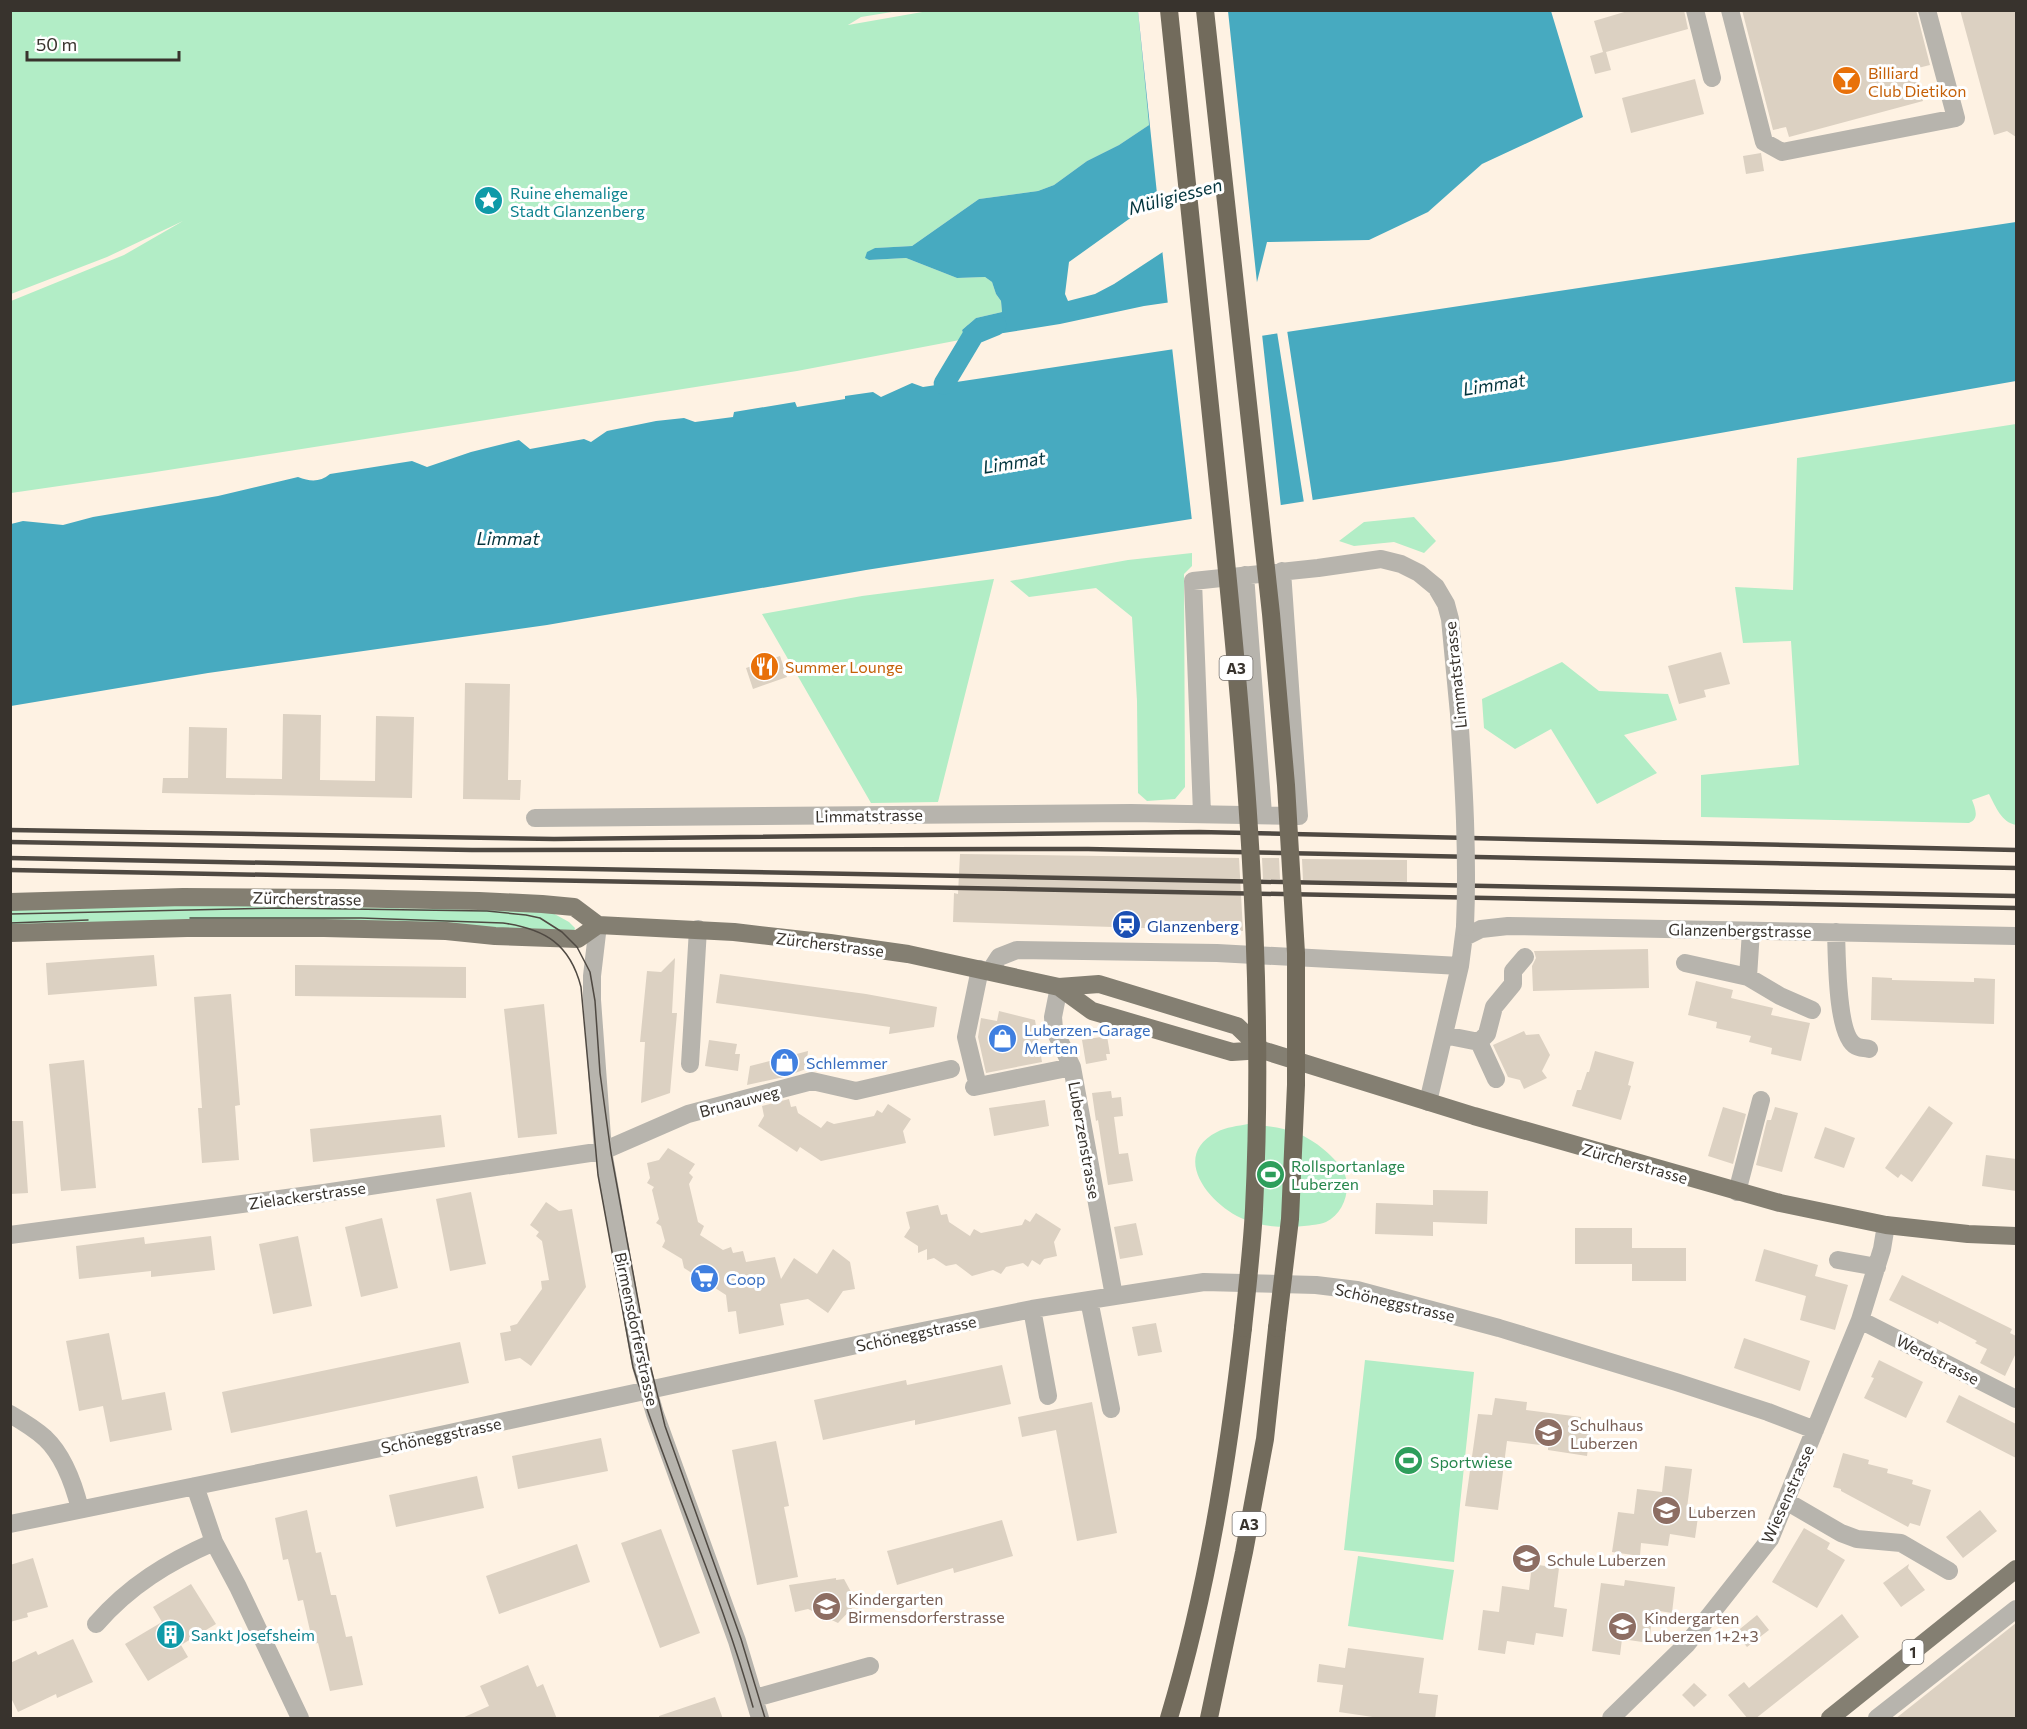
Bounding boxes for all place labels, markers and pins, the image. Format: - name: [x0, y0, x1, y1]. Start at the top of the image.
- place label: Billiard Club Dietikon: [1868, 63, 1966, 100]
- bar icon: Billiard Club Dietikon: [1831, 65, 1863, 97]
- place label: Ruine ehemalige Stadt Glanzenberg: [510, 183, 645, 220]
- place icon: Ruine ehemalige Stadt Glanzenberg: [473, 185, 505, 217]
- restaurant icon: Summer Lounge: [748, 650, 780, 682]
- place label: Summer Lounge: [785, 657, 903, 676]
- station icon: Glanzenberg: [1110, 909, 1142, 941]
- place label: Glanzenberg: [1147, 916, 1239, 935]
- place label: Luberzen-Garage Merten: [1024, 1020, 1150, 1057]
- shop icon: Luberzen-Garage Merten: [987, 1022, 1019, 1054]
- shop icon: Schlemmer: [769, 1046, 801, 1078]
- place label: Schlemmer: [806, 1053, 888, 1072]
- place label: Rollsportanlage Luberzen: [1291, 1156, 1405, 1193]
- sports icon: Rollsportanlage Luberzen: [1254, 1158, 1286, 1190]
- supermarket icon: Coop: [689, 1262, 721, 1294]
- place label: Coop: [726, 1269, 766, 1288]
- place label: Schulhaus Luberzen: [1570, 1415, 1643, 1452]
- school or university icon: Schulhaus Luberzen: [1533, 1417, 1565, 1449]
- sports icon: Sportwiese: [1393, 1445, 1425, 1477]
- place label: Sportwiese: [1430, 1452, 1512, 1471]
- school or university icon: Luberzen: [1651, 1495, 1683, 1527]
- place label: Luberzen: [1688, 1502, 1756, 1521]
- school or university icon: Schule Luberzen: [1510, 1543, 1542, 1575]
- place label: Schule Luberzen: [1547, 1550, 1666, 1569]
- place label: Kindergarten Birmensdorferstrasse: [848, 1589, 1005, 1626]
- school or university icon: Kindergarten Birmensdorferstrasse: [811, 1591, 843, 1623]
- place label: Kindergarten Luberzen 1+2+3: [1644, 1608, 1759, 1645]
- school or university icon: Kindergarten Luberzen 1+2+3: [1607, 1610, 1639, 1642]
- building icon: Sankt Josefsheim: [154, 1618, 186, 1650]
- place label: Sankt Josefsheim: [191, 1625, 315, 1644]

